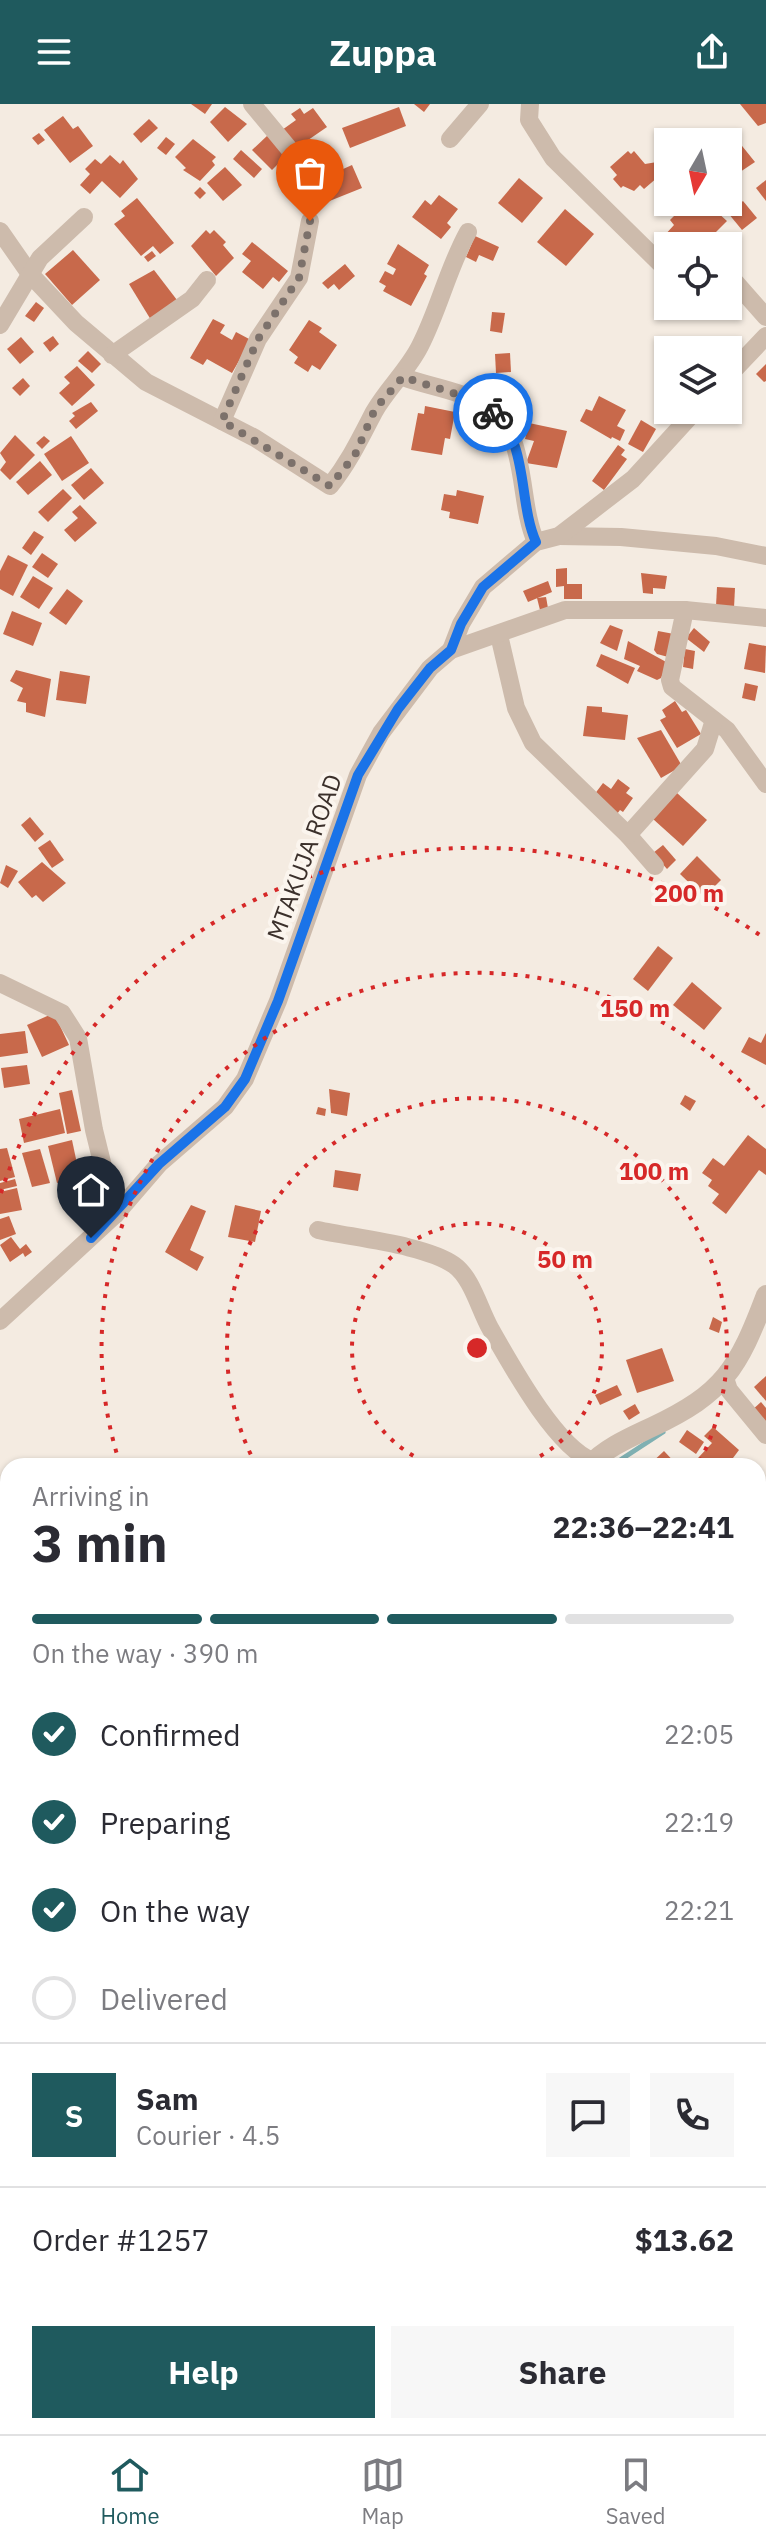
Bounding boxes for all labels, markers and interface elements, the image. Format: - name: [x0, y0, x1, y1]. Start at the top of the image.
- text: Zuppa: [329, 29, 437, 76]
- icon: menu: [32, 30, 76, 74]
- icon: share: [690, 30, 734, 74]
- north arrow: [654, 128, 742, 216]
- map controls: [654, 128, 742, 424]
- pin: [276, 139, 344, 221]
- icon: bag: [288, 151, 332, 195]
- button: locate: [654, 232, 742, 320]
- button: layers: [654, 336, 742, 424]
- courier: [453, 373, 533, 453]
- icon: bike: [471, 391, 515, 435]
- street label: MTAKUJA ROAD: [259, 770, 349, 944]
- text: 200 m: [654, 877, 724, 909]
- text: 150 m: [600, 992, 670, 1024]
- text: 100 m: [619, 1155, 689, 1187]
- pin: [57, 1156, 125, 1238]
- icon: home: [69, 1168, 113, 1212]
- text: 50 m: [537, 1243, 593, 1275]
- centre of rings: [463, 1334, 491, 1362]
- text: Arriving in: [32, 1479, 149, 1513]
- text: 22:36–22:41: [553, 1507, 734, 1546]
- text: 3 min: [32, 1509, 168, 1576]
- text: On the way · 390 m: [32, 1636, 258, 1670]
- icon: check: [32, 1712, 76, 1756]
- text: Confirmed: [100, 1715, 241, 1754]
- text: 22:05: [664, 1717, 734, 1751]
- icon: check: [32, 1800, 76, 1844]
- text: Preparing: [100, 1803, 230, 1842]
- text: 22:19: [664, 1805, 734, 1839]
- icon: check: [32, 1888, 76, 1932]
- text: On the way: [100, 1891, 250, 1930]
- text: 22:21: [664, 1893, 734, 1927]
- text: Delivered: [100, 1979, 228, 2018]
- button: chat: [546, 2073, 630, 2157]
- button: phone: [650, 2073, 734, 2157]
- text: Sam: [136, 2079, 199, 2118]
- text: S: [65, 2096, 83, 2135]
- text: Courier · 4.5: [136, 2118, 280, 2152]
- text: Order #1257: [32, 2220, 209, 2259]
- text: $13.62: [635, 2220, 734, 2259]
- button: Help: [32, 2326, 375, 2418]
- button: Share: [391, 2326, 734, 2418]
- tab: Home: [100, 2453, 160, 2530]
- tab: Map: [361, 2453, 405, 2530]
- tab: Saved: [606, 2453, 665, 2530]

